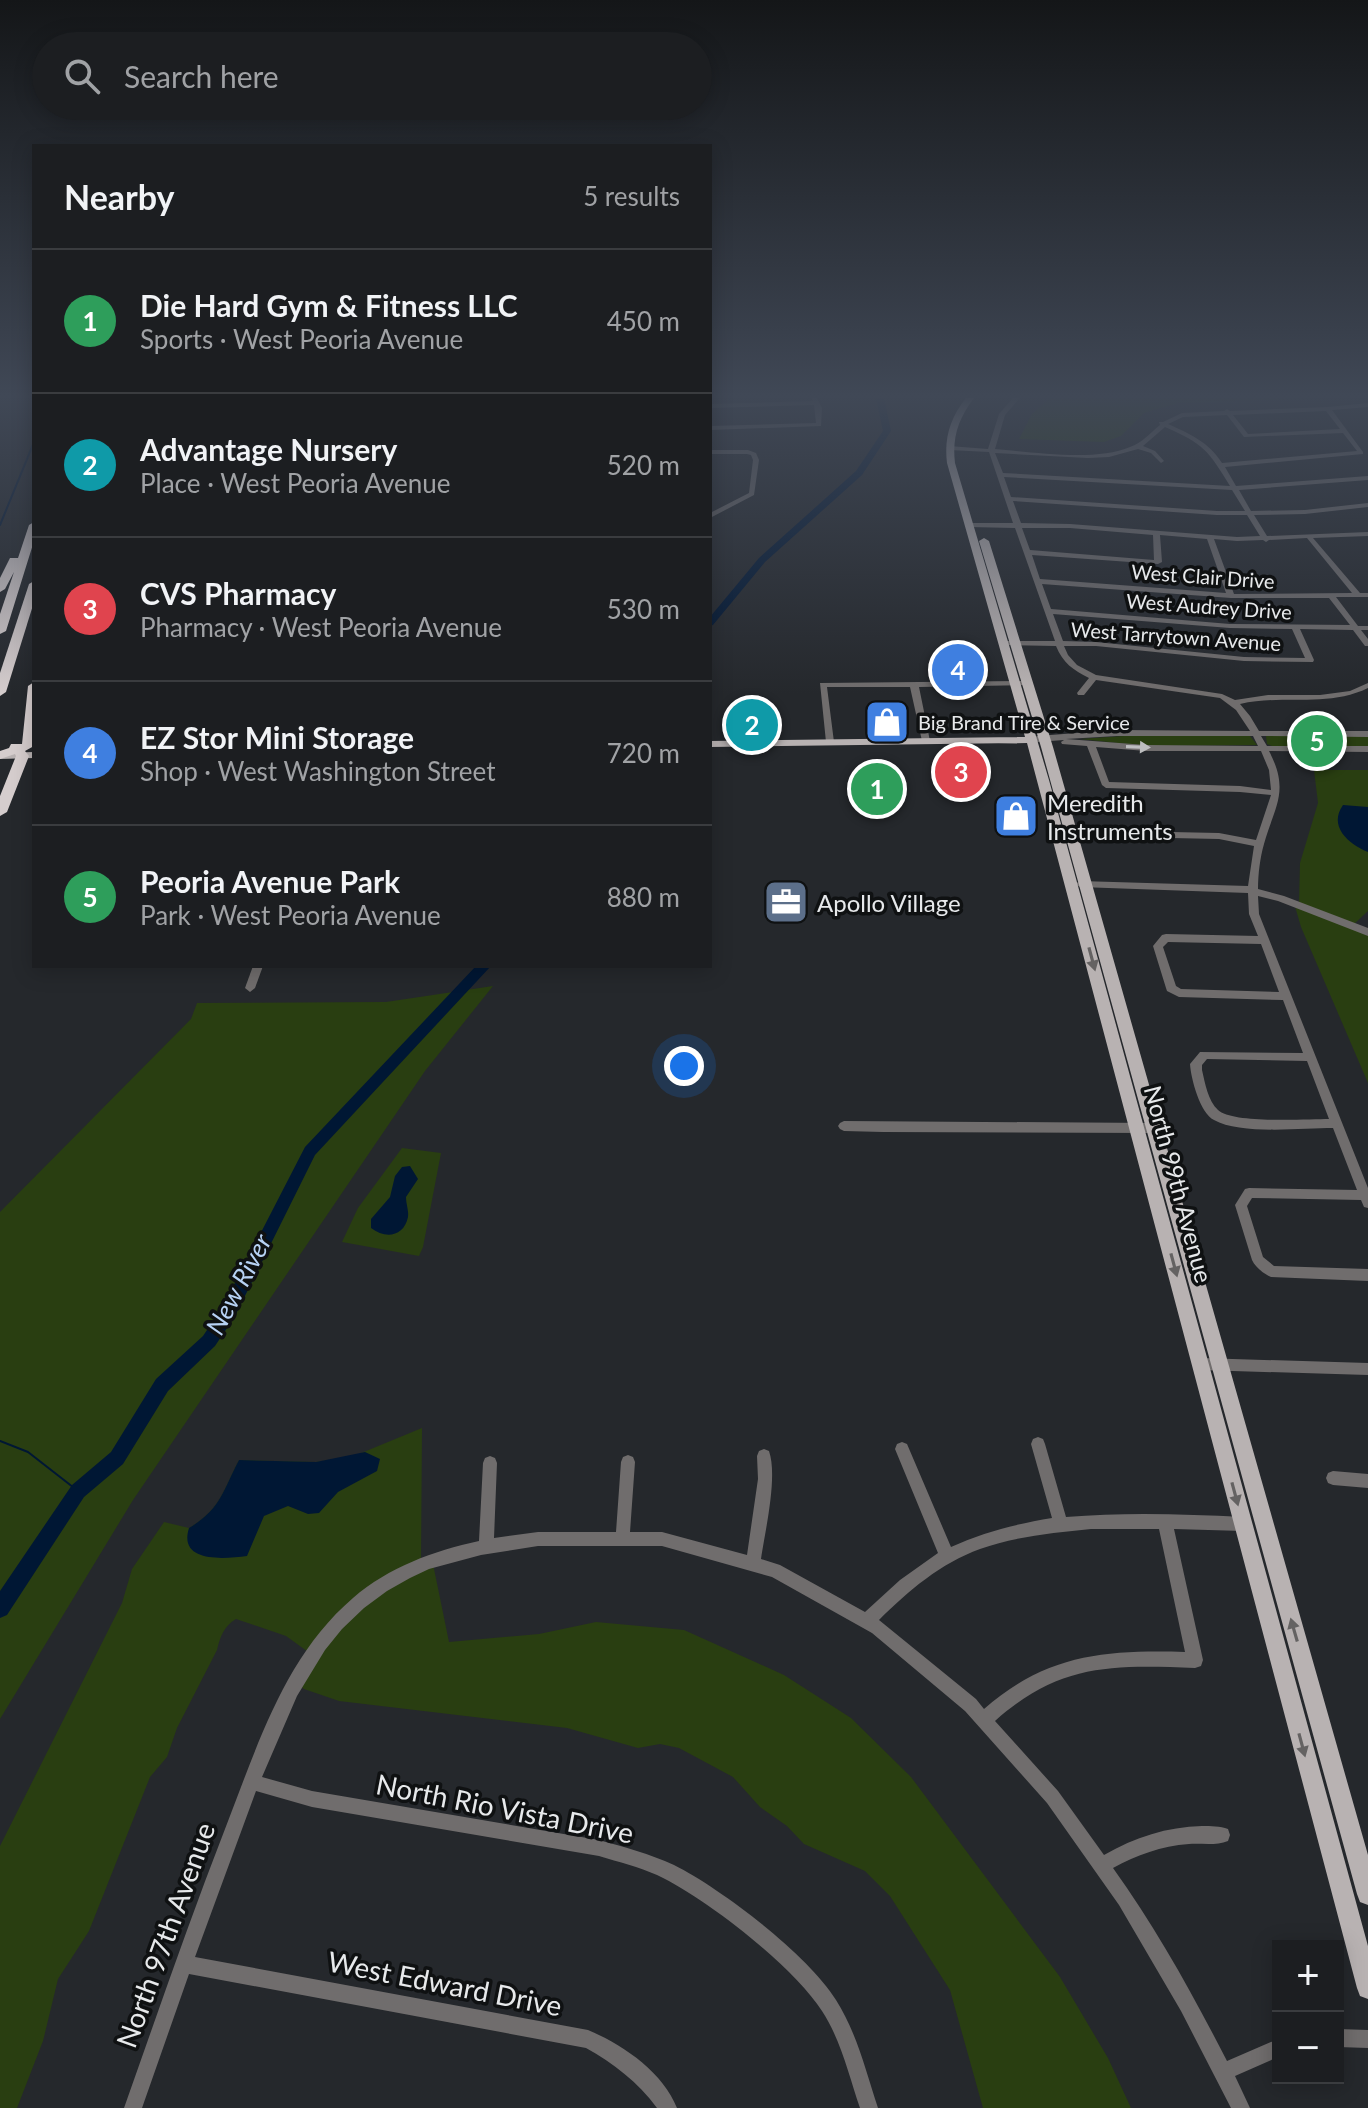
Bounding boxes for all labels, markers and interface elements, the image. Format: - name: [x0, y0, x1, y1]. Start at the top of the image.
- search box: [32, 32, 712, 120]
- icon: search: [60, 54, 104, 98]
- text: Search here: [124, 58, 279, 94]
- text: Nearby: [64, 176, 175, 217]
- text: 5 results: [583, 180, 680, 212]
- text: Die Hard Gym & Fitness LLC: [140, 287, 518, 323]
- text: 1: [82, 305, 98, 337]
- text: 450 m: [607, 305, 680, 337]
- text: Sports · West Peoria Avenue: [140, 323, 463, 355]
- text: Advantage Nursery: [140, 431, 397, 467]
- text: 2: [82, 449, 98, 481]
- text: 520 m: [607, 449, 680, 481]
- text: Place · West Peoria Avenue: [140, 467, 451, 499]
- street label: West Clair Drive: [1131, 559, 1275, 593]
- text: CVS Pharmacy: [140, 575, 336, 611]
- street label: West Audrey Drive: [1125, 588, 1293, 624]
- text: 3: [82, 593, 98, 625]
- text: 530 m: [607, 593, 680, 625]
- text: Pharmacy · West Peoria Avenue: [140, 611, 502, 643]
- street label: West Tarrytown Avenue: [1070, 617, 1282, 655]
- pin: 4: [932, 640, 984, 700]
- pin: 2: [726, 695, 778, 755]
- shop icon: Big Brand Tire & Service: [863, 698, 911, 746]
- place label: Big Brand Tire & Service: [918, 710, 1130, 734]
- pin: 5: [1291, 711, 1343, 771]
- text: EZ Stor Mini Storage: [140, 719, 414, 755]
- text: 4: [82, 737, 98, 769]
- text: 720 m: [607, 737, 680, 769]
- one-way arrow: [1126, 741, 1151, 754]
- pin: 3: [935, 742, 987, 802]
- text: Shop · West Washington Street: [140, 755, 496, 787]
- pin: 1: [851, 759, 903, 819]
- place label: Meredith Instruments: [1047, 788, 1173, 845]
- shop icon: Meredith Instruments: [992, 792, 1040, 840]
- text: Peoria Avenue Park: [140, 863, 400, 899]
- office icon: Apollo Village: [762, 878, 810, 926]
- text: 5: [82, 881, 98, 913]
- text: 880 m: [607, 881, 680, 913]
- place label: Apollo Village: [817, 888, 961, 917]
- text: Park · West Peoria Avenue: [140, 899, 441, 931]
- one-way arrow: [1086, 947, 1098, 972]
- your location: [664, 1046, 704, 1086]
- street label: North 99th Avenue: [1139, 1082, 1219, 1286]
- water label: New River: [198, 1227, 278, 1340]
- one-way arrow: [1168, 1253, 1181, 1277]
- one-way arrow: [1229, 1481, 1241, 1506]
- one-way arrow: [1287, 1617, 1300, 1641]
- one-way arrow: [1297, 1732, 1309, 1757]
- street label: North Rio Vista Drive: [373, 1766, 637, 1850]
- street label: North 97th Avenue: [109, 1818, 221, 2052]
- map controls: [1272, 1940, 1344, 2084]
- button: +: [1272, 1940, 1344, 2012]
- street label: West Edward Drive: [325, 1944, 565, 2022]
- button: −: [1272, 2012, 1344, 2084]

